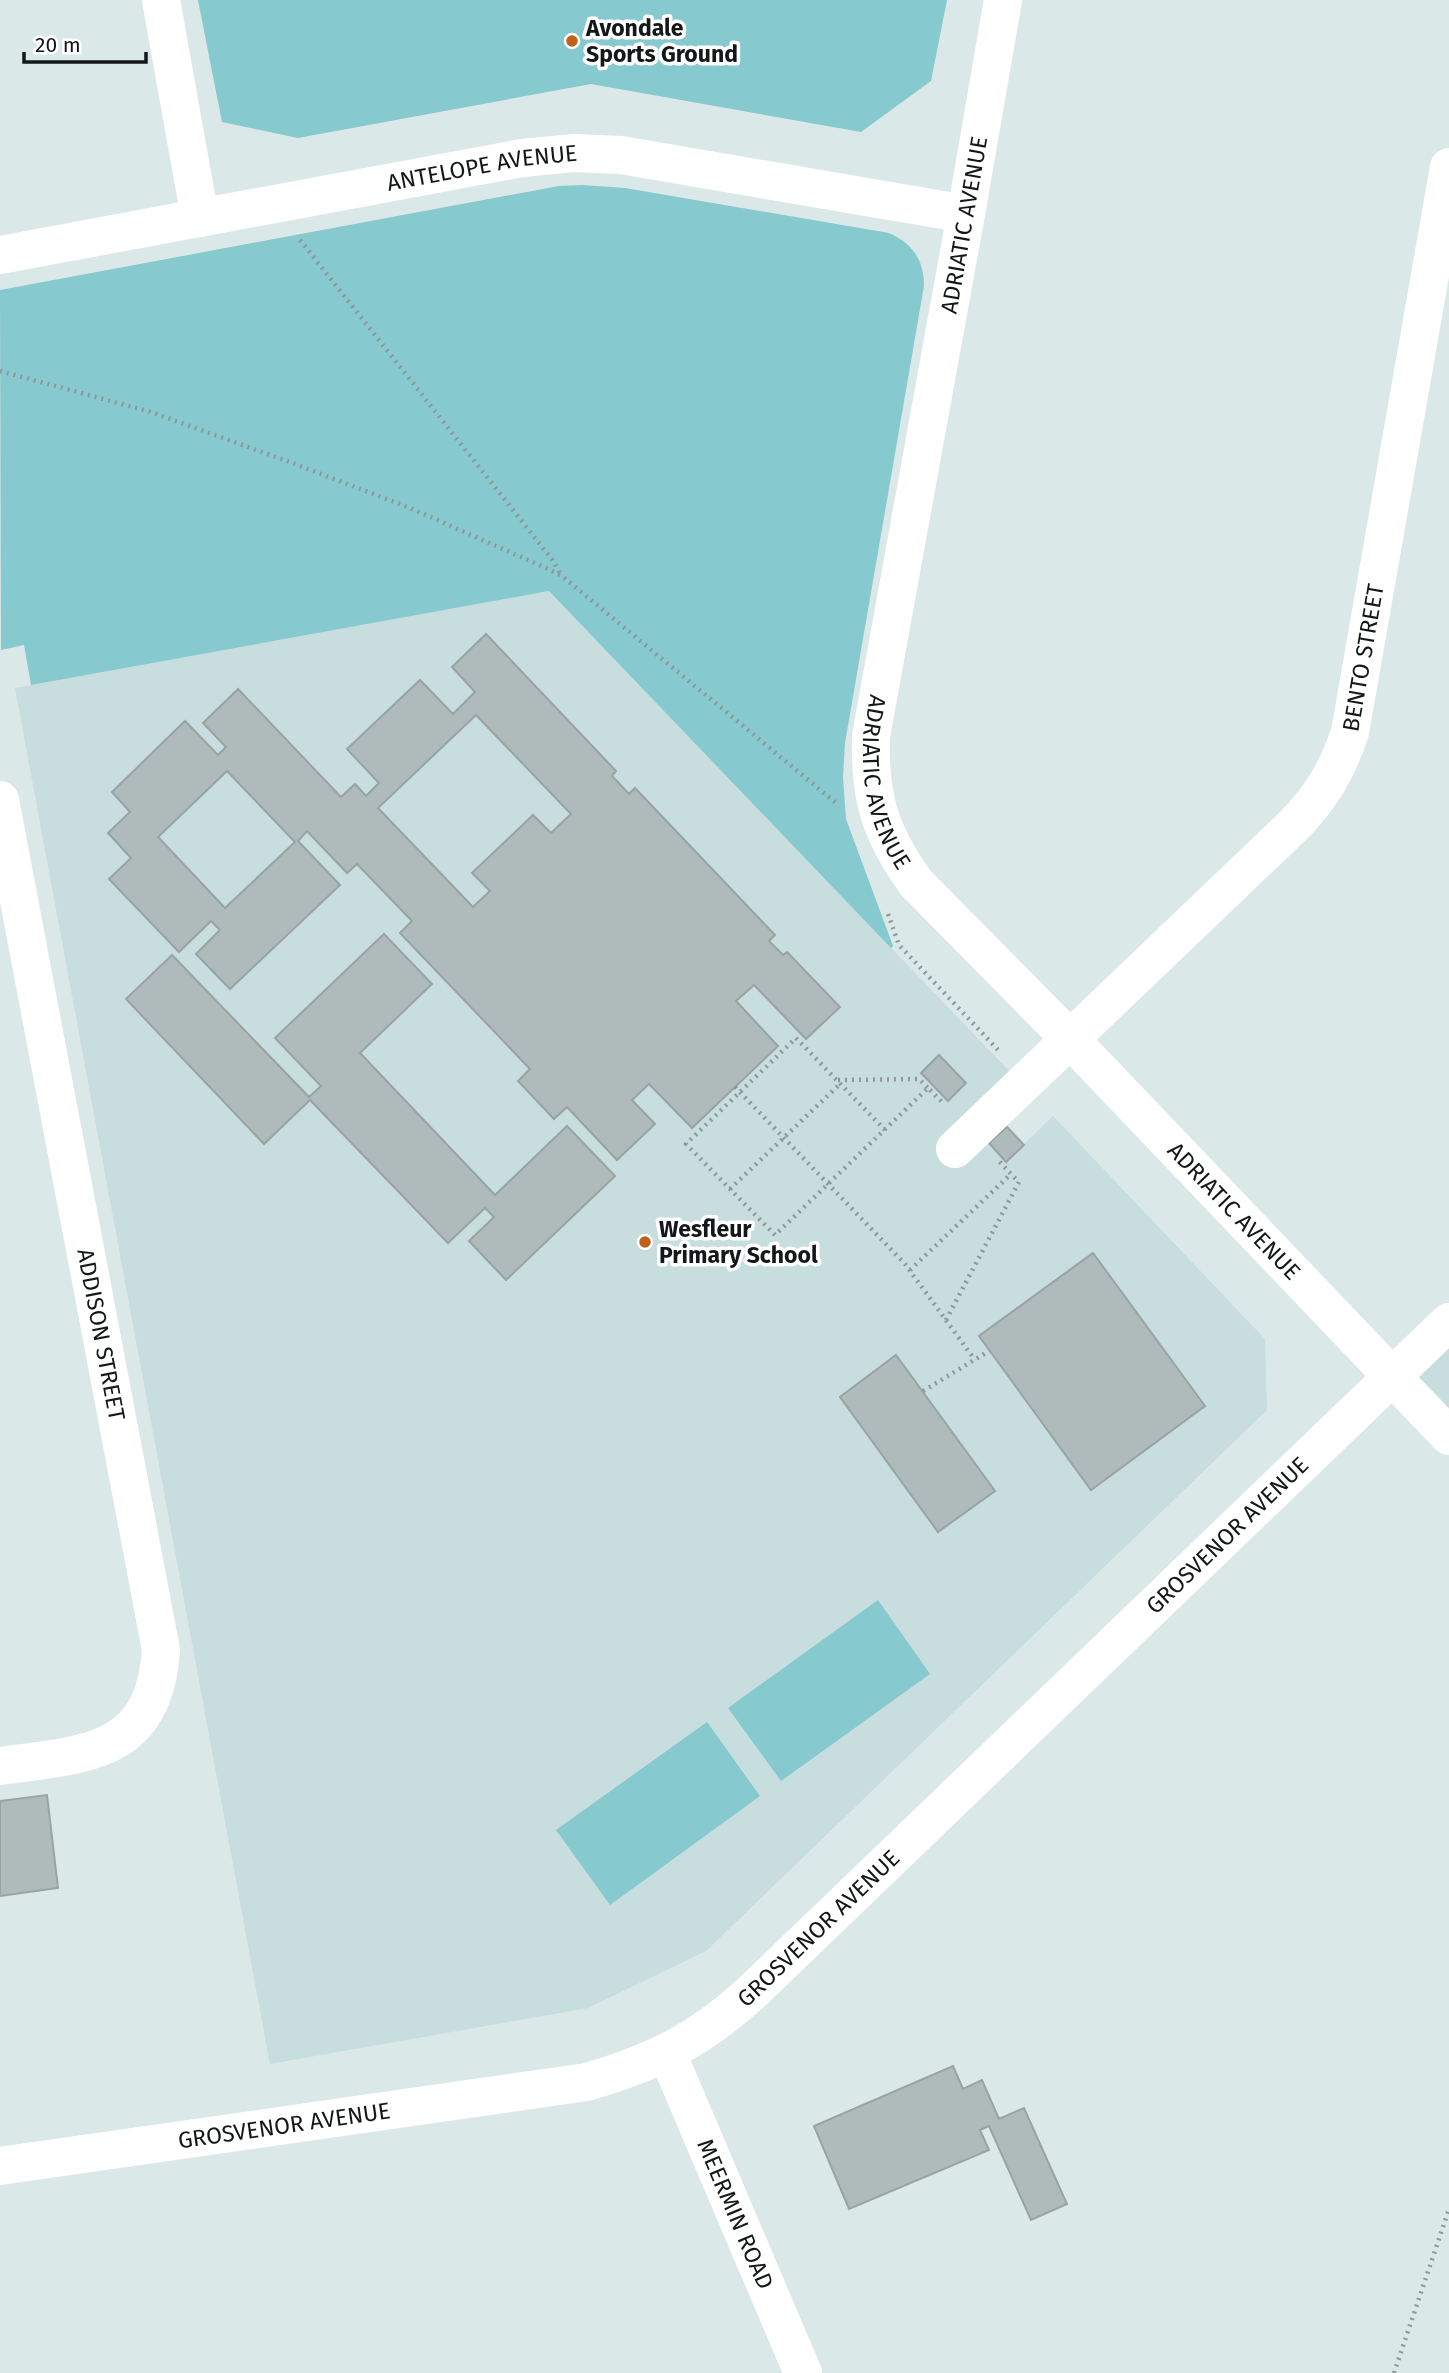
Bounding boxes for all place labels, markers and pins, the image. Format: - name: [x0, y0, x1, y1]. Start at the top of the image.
- place label: Avondale Sports Ground: [585, 14, 738, 68]
- marker: Avondale Sports Ground: [564, 33, 580, 49]
- place label: Wesfleur Primary School: [659, 1215, 818, 1269]
- marker: Wesfleur Primary School: [637, 1234, 653, 1250]

